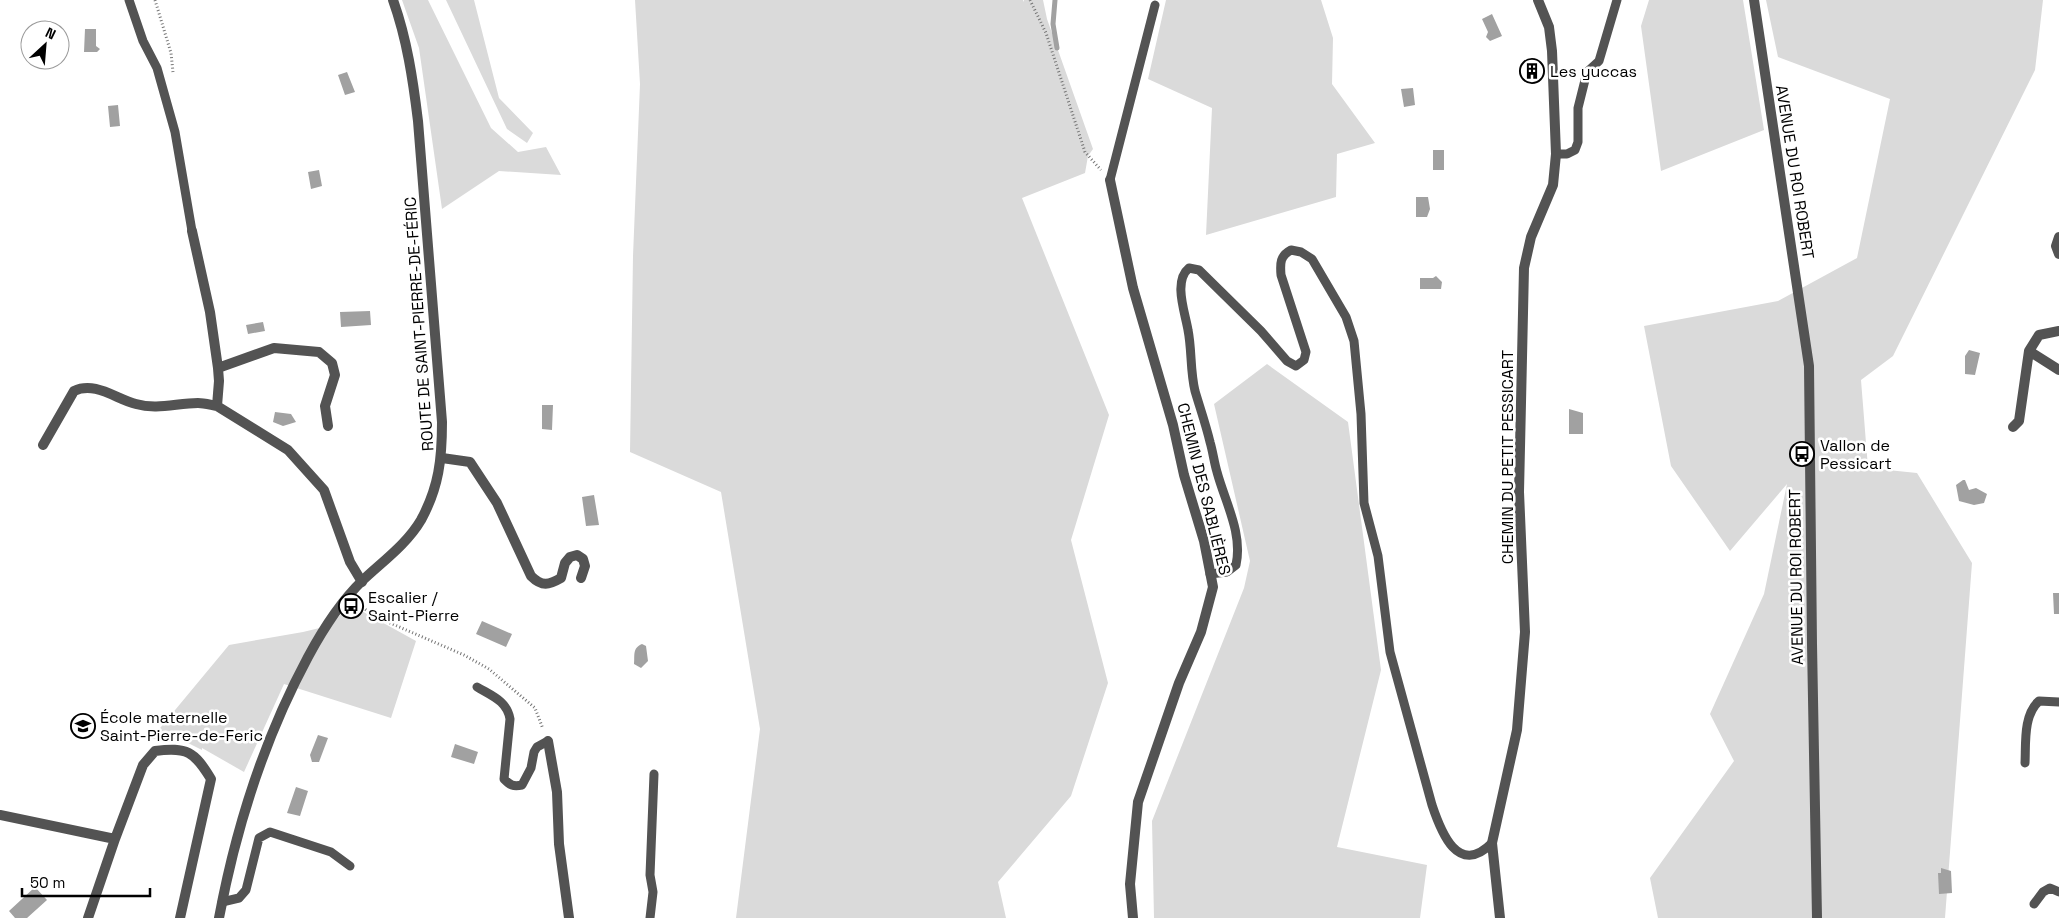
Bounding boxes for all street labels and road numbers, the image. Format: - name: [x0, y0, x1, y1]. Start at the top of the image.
- street label: AVENUE DU ROI ROBERT: [1771, 83, 1819, 261]
- street label: ROUTE DE SAINT-PIERRE-DE-FÉRIC: [400, 196, 438, 452]
- street label: CHEMIN DU PETIT PESSICART: [1497, 350, 1518, 564]
- street label: CHEMIN DES SABLIÈRES: [1172, 401, 1236, 577]
- street label: AVENUE DU ROI ROBERT: [1784, 489, 1808, 665]

